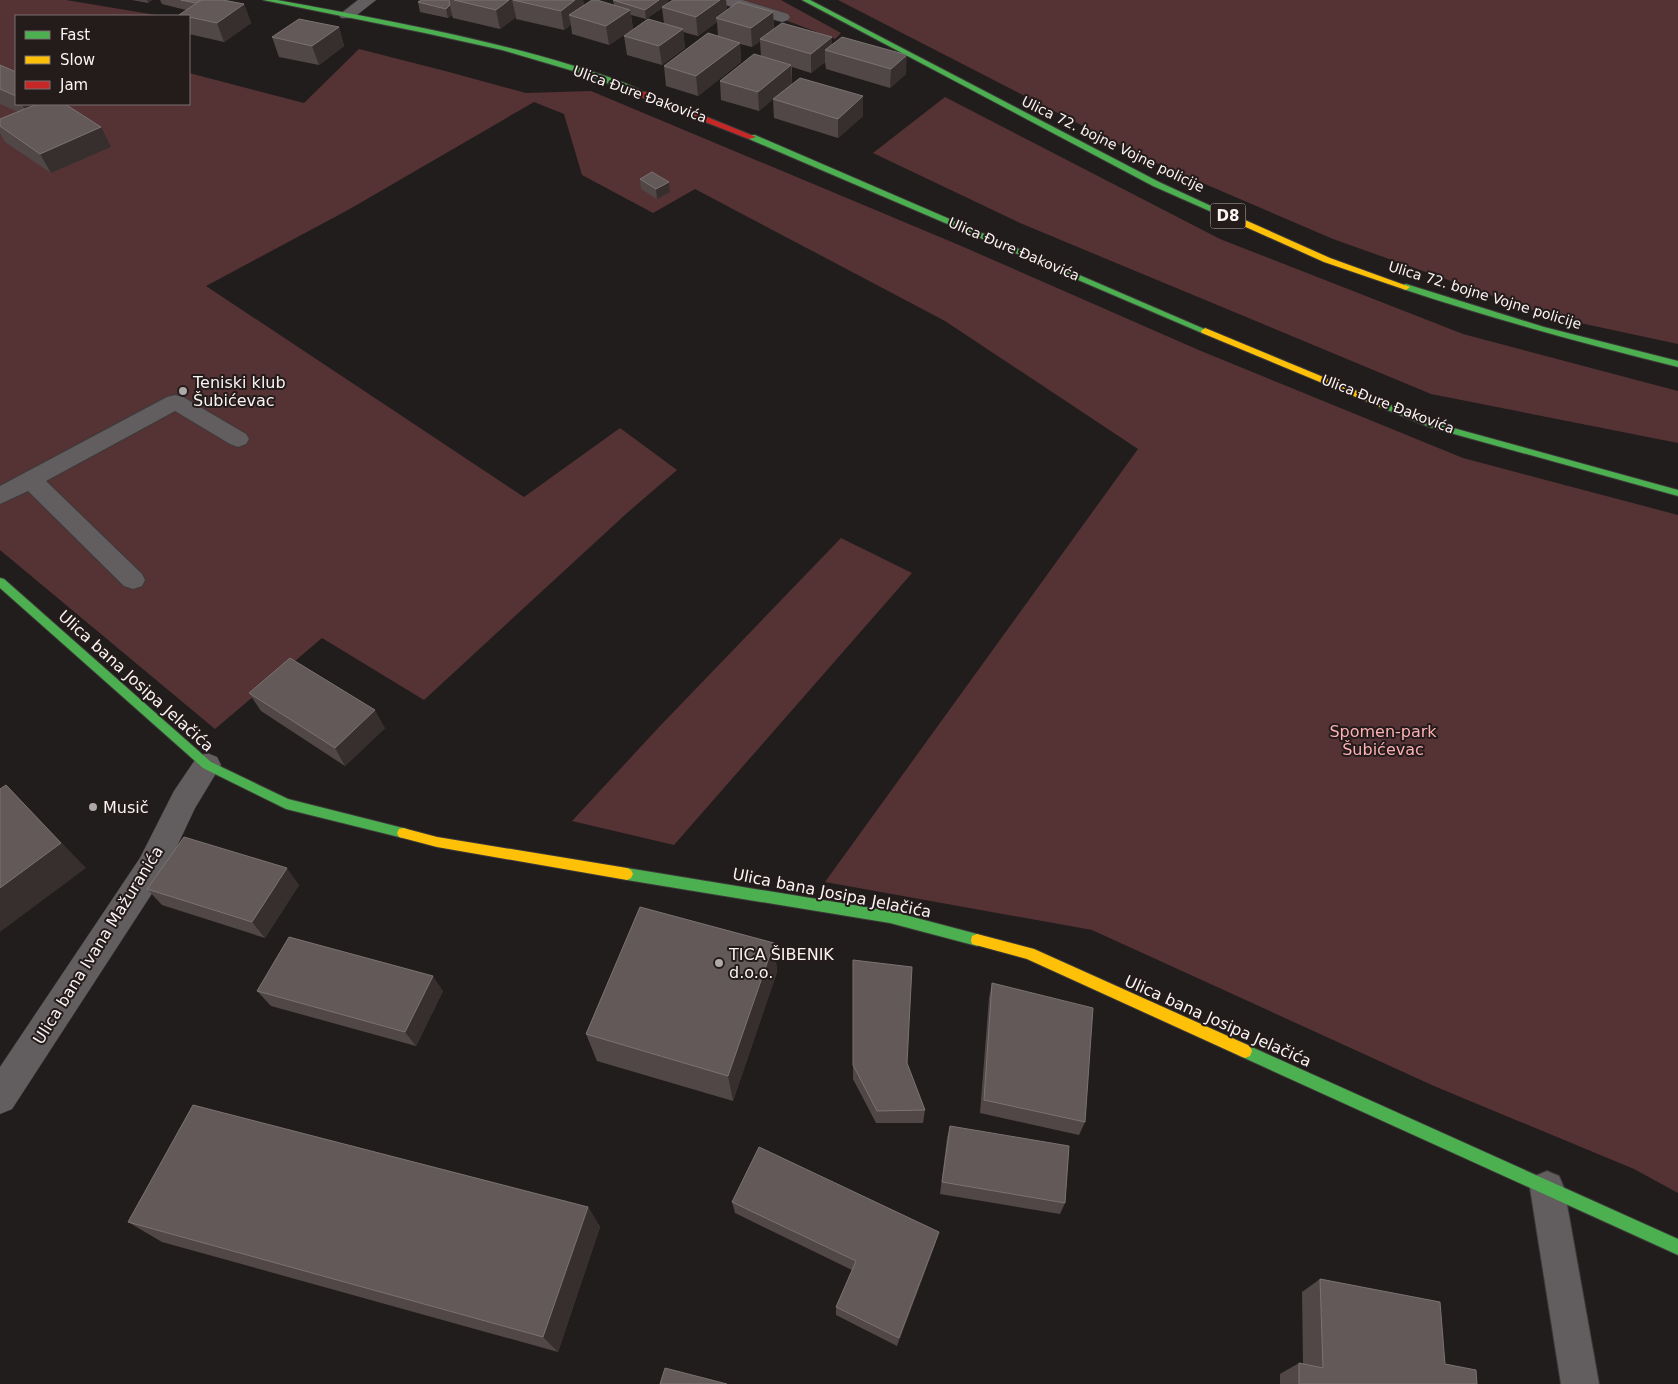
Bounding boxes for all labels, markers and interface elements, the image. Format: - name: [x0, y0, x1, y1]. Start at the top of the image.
- legend: [15, 15, 190, 105]
- text: Fast: [60, 26, 90, 44]
- text: Slow: [60, 51, 95, 69]
- street label: Ulica Đure Đakovića: [571, 62, 709, 126]
- text: Jam: [59, 76, 88, 94]
- street label: Ulica 72. bojne Vojne policije: [1019, 93, 1207, 195]
- road number: D8: [1210, 204, 1246, 228]
- street label: Ulica Đure Đakovića: [946, 214, 1082, 284]
- street label: Ulica 72. bojne Vojne policije: [1387, 258, 1583, 332]
- street label: Ulica Đure Đakovića: [1319, 371, 1457, 437]
- place label: Teniski klub Šubićevac: [192, 373, 286, 410]
- marker: Teniski klub Šubićevac: [177, 385, 189, 397]
- street label: Ulica bana Josipa Jelačića: [54, 606, 218, 756]
- park label: Spomen-park Šubićevac: [1329, 722, 1437, 759]
- place label: Musič: [103, 798, 149, 817]
- marker: Musič: [87, 801, 99, 813]
- street label: Ulica bana Ivana Mažuranića: [29, 842, 167, 1048]
- street label: Ulica bana Josipa Jelačića: [731, 864, 933, 922]
- place label: TICA ŠIBENIK d.o.o.: [728, 945, 834, 982]
- marker: TICA ŠIBENIK d.o.o.: [713, 957, 725, 969]
- street label: Ulica bana Josipa Jelačića: [1122, 971, 1314, 1071]

